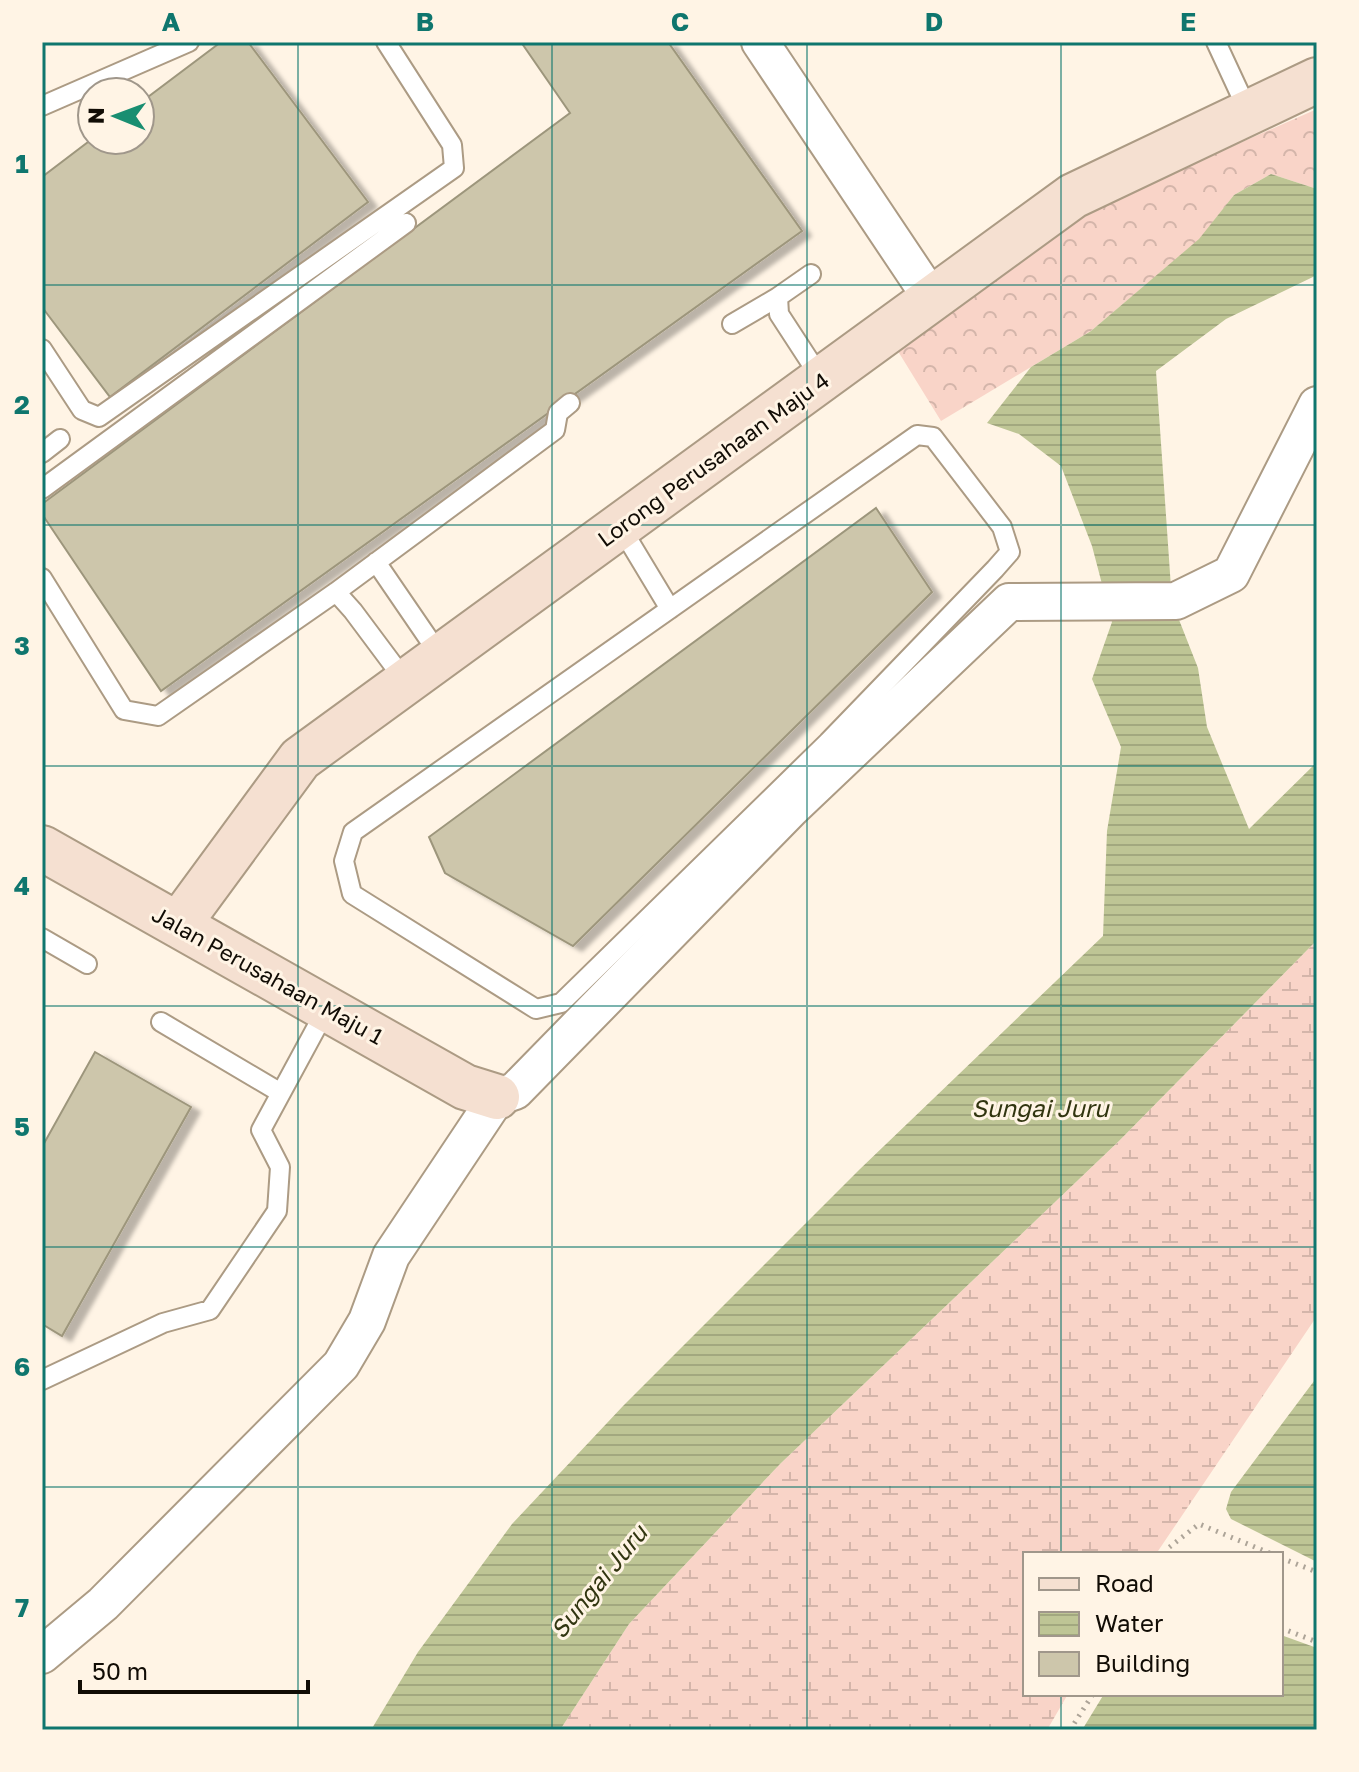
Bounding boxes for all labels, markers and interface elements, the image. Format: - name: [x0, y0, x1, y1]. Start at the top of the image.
- text: A: [162, 6, 181, 37]
- text: B: [416, 6, 434, 37]
- text: C: [671, 6, 689, 37]
- text: D: [925, 6, 943, 37]
- text: E: [1180, 6, 1196, 37]
- north arrow: [76, 76, 156, 156]
- text: N: [82, 107, 109, 124]
- text: 1: [15, 148, 29, 179]
- street label: Lorong Perusahaan Maju 4: [592, 366, 834, 552]
- text: 2: [14, 389, 30, 420]
- text: 3: [14, 630, 30, 661]
- text: 4: [14, 870, 30, 901]
- street label: Jalan Perusahaan Maju 1: [148, 900, 389, 1050]
- water label: Sungai Juru: [971, 1093, 1110, 1123]
- text: 5: [14, 1111, 30, 1142]
- text: 6: [14, 1351, 30, 1382]
- water label: Sungai Juru: [544, 1517, 654, 1644]
- legend: [1023, 1552, 1283, 1696]
- text: Road: [1095, 1568, 1154, 1597]
- text: 7: [15, 1592, 29, 1623]
- text: Water: [1095, 1608, 1163, 1637]
- scale bar: [80, 1644, 308, 1694]
- text: Building: [1095, 1648, 1190, 1677]
- text: 50 m: [92, 1656, 148, 1685]

